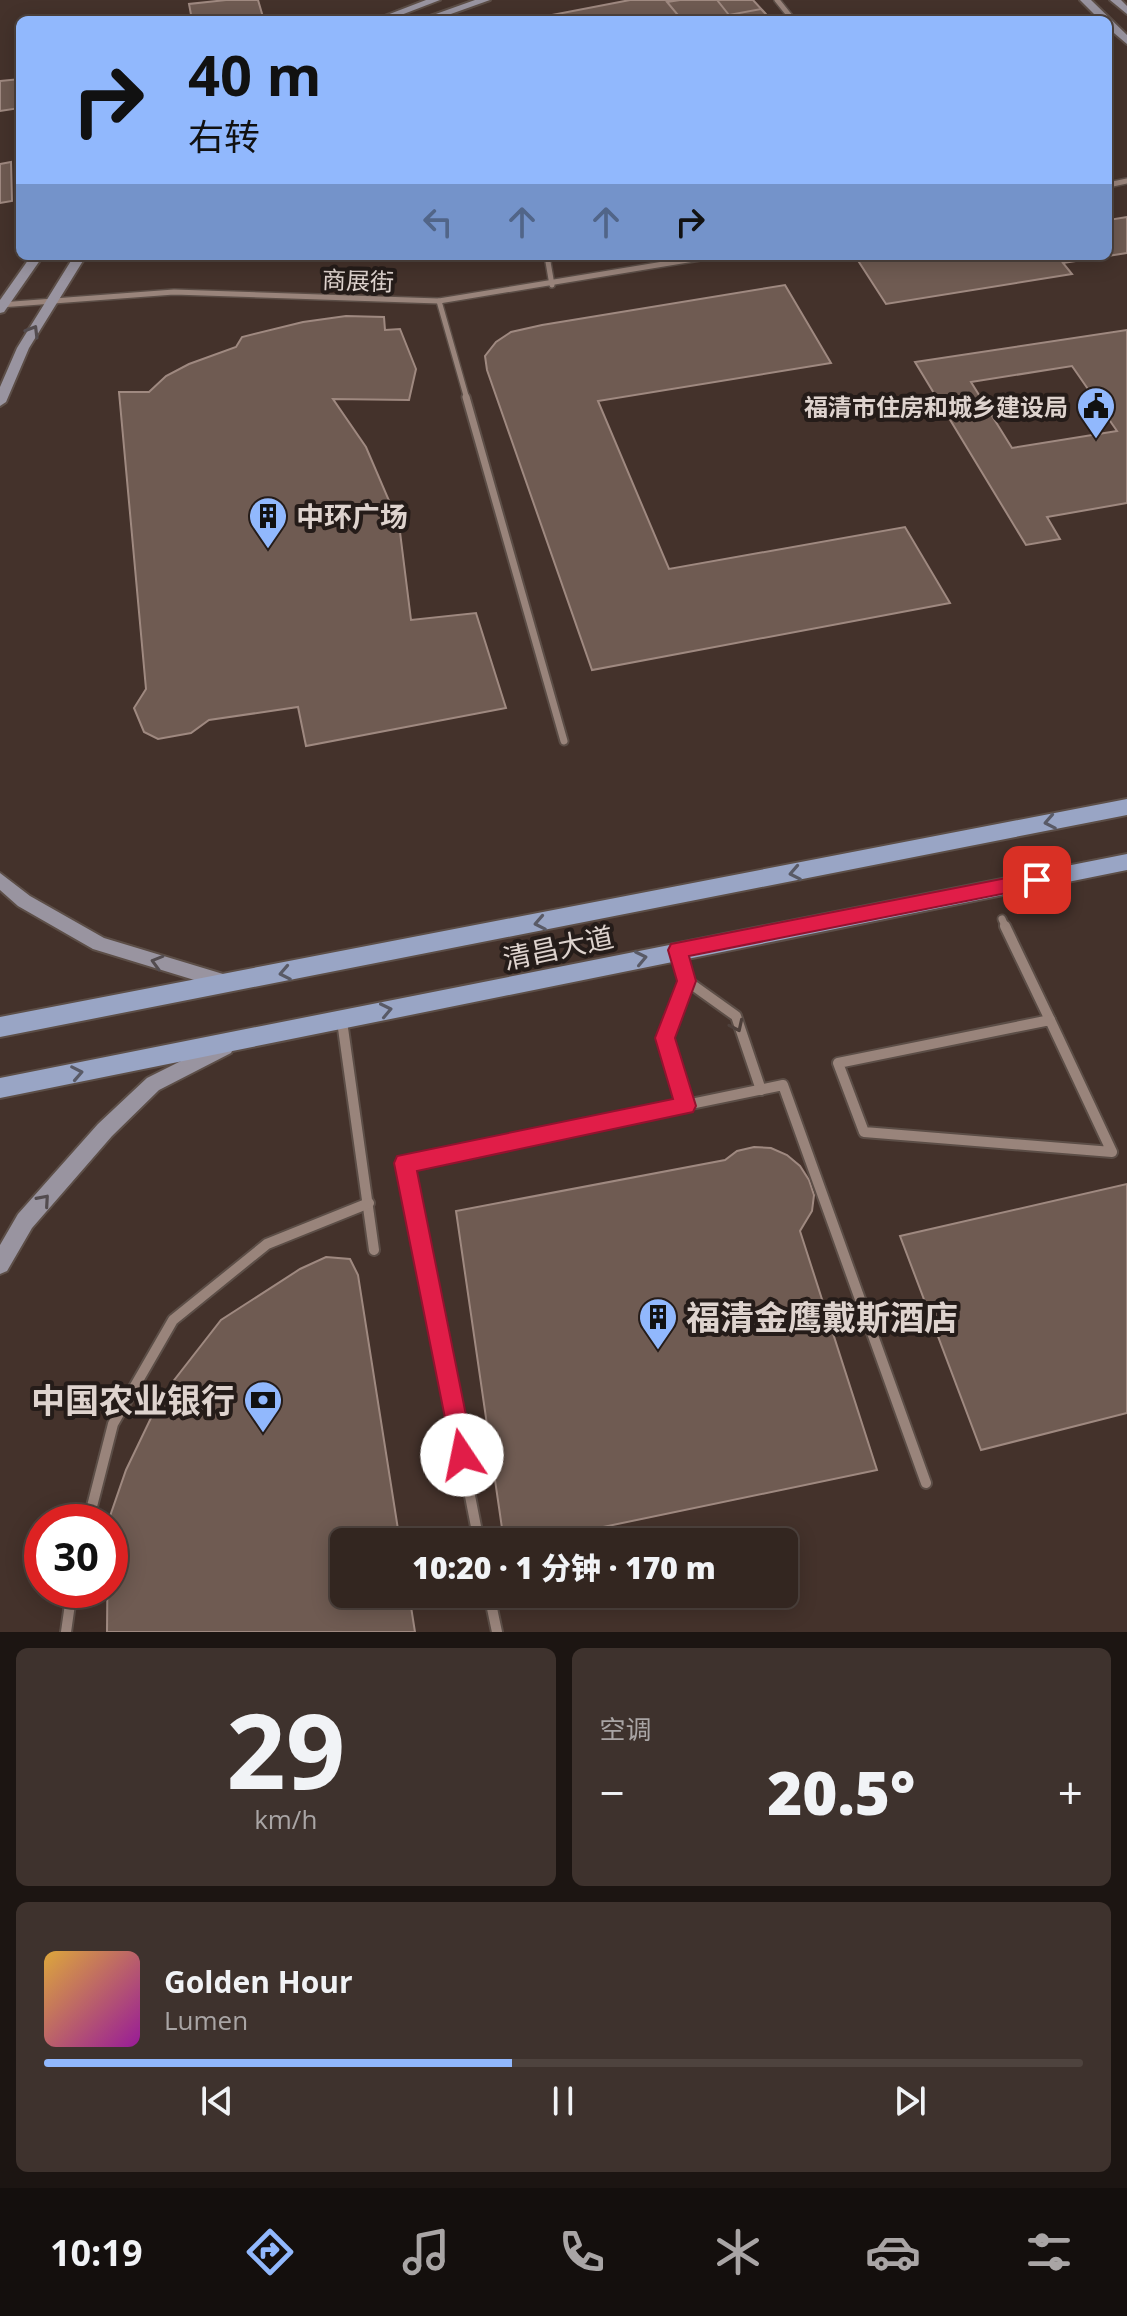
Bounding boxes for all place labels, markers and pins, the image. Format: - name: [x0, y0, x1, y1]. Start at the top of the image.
- public building icon: 福清市住房和城乡建设局: [1075, 385, 1117, 440]
- place label: 福清市住房和城乡建设局: [804, 390, 1068, 423]
- building icon: 中环广场: [247, 495, 289, 550]
- place label: 中环广场: [296, 497, 408, 535]
- pin: [1003, 846, 1071, 914]
- place label: 福清金鹰戴斯酒店: [686, 1294, 958, 1340]
- building icon: 福清金鹰戴斯酒店: [637, 1296, 679, 1351]
- place label: 中国农业银行: [31, 1377, 235, 1423]
- bank icon: 中国农业银行: [242, 1379, 284, 1434]

